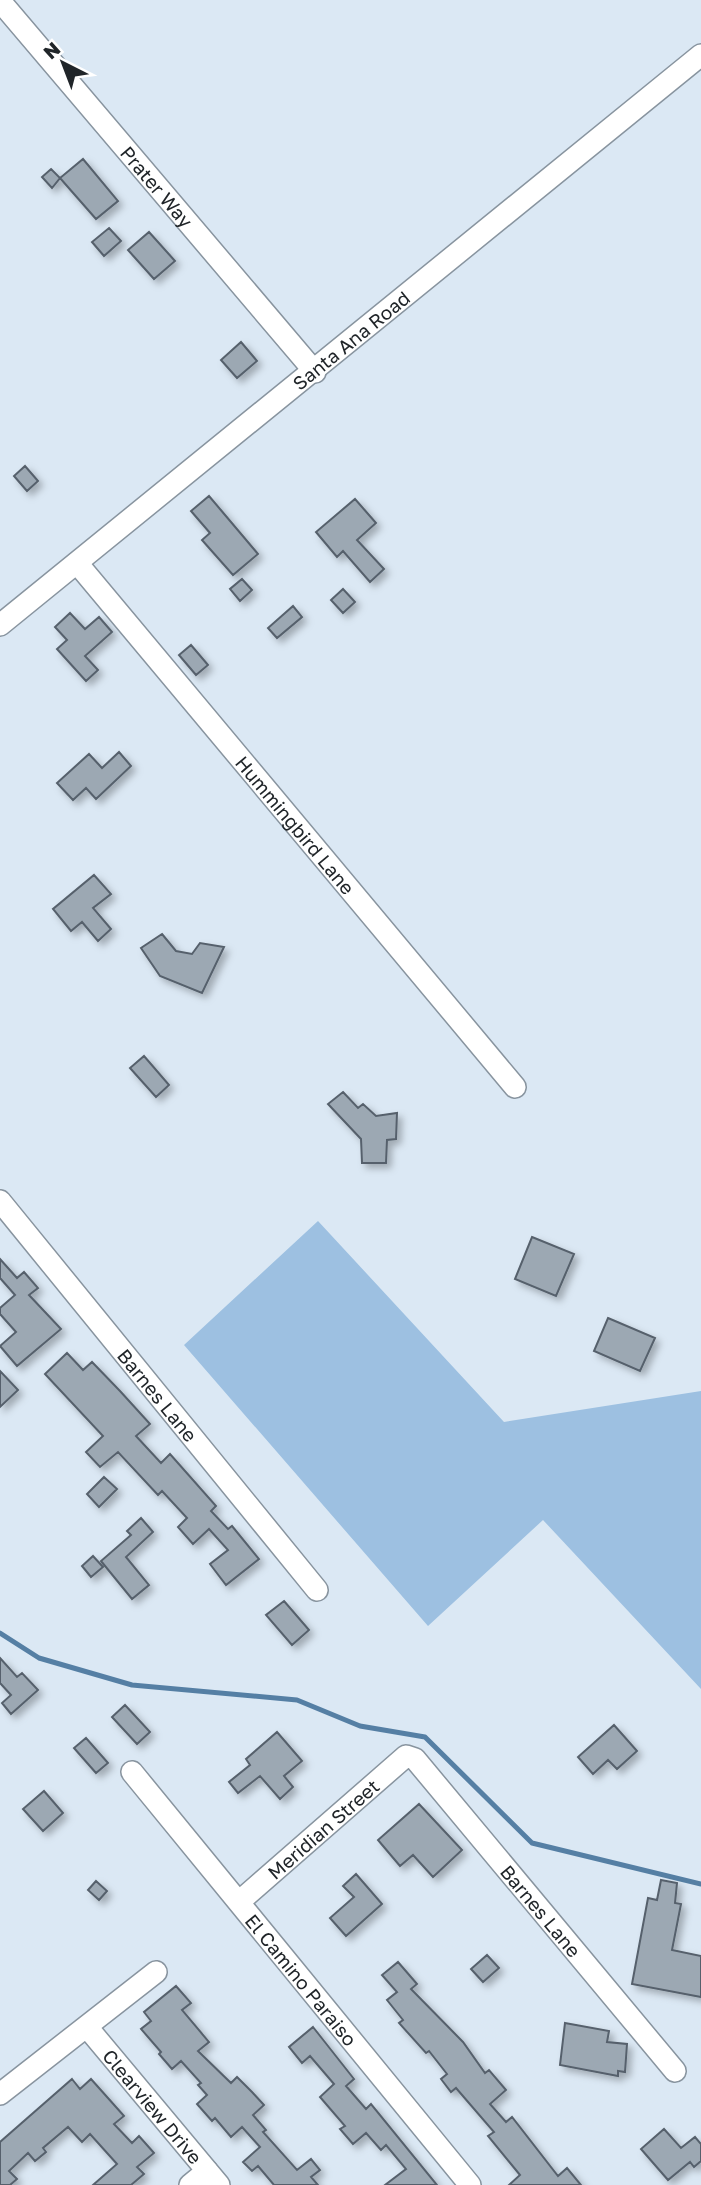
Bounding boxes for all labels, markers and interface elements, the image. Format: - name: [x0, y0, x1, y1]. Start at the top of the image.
- north arrow: [28, 28, 98, 98]
- text: N: [38, 37, 64, 63]
- street label: Prater Way: [116, 141, 198, 232]
- street label: Santa Ana Road: [288, 285, 414, 394]
- street label: Hummingbird Lane: [231, 751, 360, 898]
- street label: Barnes Lane: [113, 1344, 203, 1446]
- street label: Meridian Street: [262, 1774, 383, 1883]
- street label: Barnes Lane: [496, 1860, 586, 1961]
- street label: El Camino Paraiso: [241, 1909, 362, 2050]
- street label: Clearview Drive: [99, 2044, 208, 2168]

